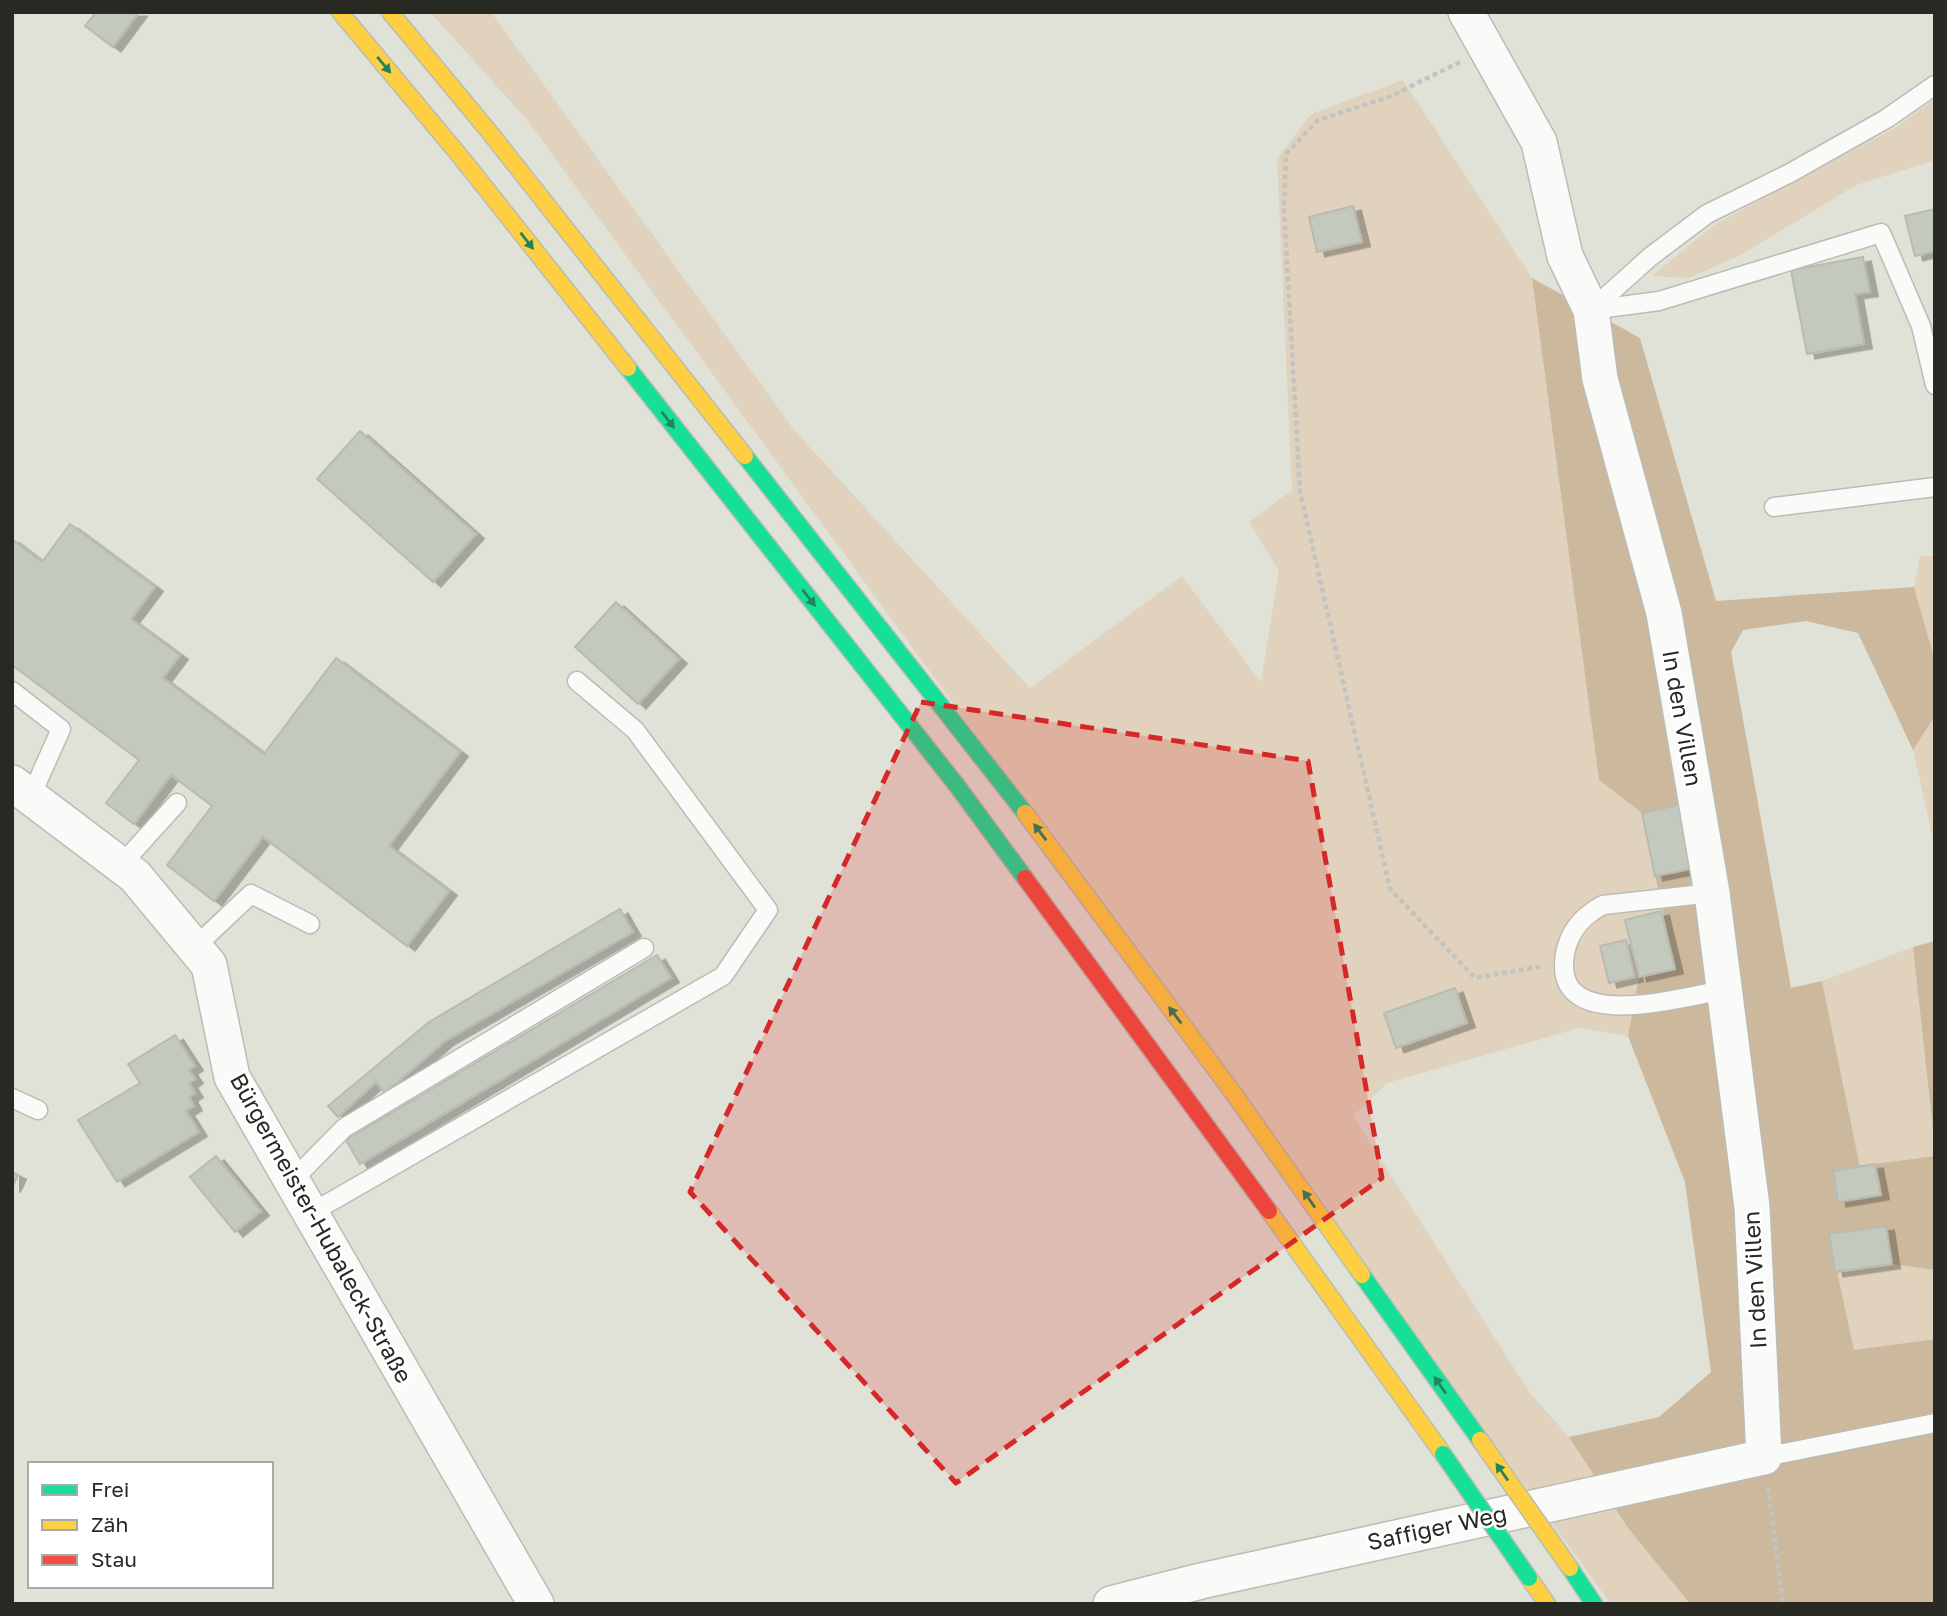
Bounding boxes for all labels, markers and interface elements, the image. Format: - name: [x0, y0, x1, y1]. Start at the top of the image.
- one-way arrow: [376, 56, 391, 73]
- one-way arrow: [520, 232, 534, 250]
- one-way arrow: [661, 410, 676, 428]
- one-way arrow: [802, 589, 817, 607]
- street label: In den Villen: [1657, 647, 1709, 788]
- one-way arrow: [1033, 823, 1047, 841]
- one-way arrow: [1169, 1006, 1183, 1024]
- street label: Bürgermeister-Hubaleck-Straße: [225, 1068, 419, 1387]
- one-way arrow: [1302, 1190, 1316, 1208]
- street label: In den Villen: [1736, 1210, 1772, 1350]
- one-way arrow: [1433, 1376, 1447, 1394]
- legend: [28, 1462, 273, 1588]
- one-way arrow: [1495, 1463, 1509, 1481]
- text: Frei: [91, 1476, 129, 1502]
- street label: Saffiger Weg: [1365, 1499, 1509, 1555]
- text: Zäh: [91, 1511, 128, 1537]
- text: Stau: [91, 1546, 137, 1572]

